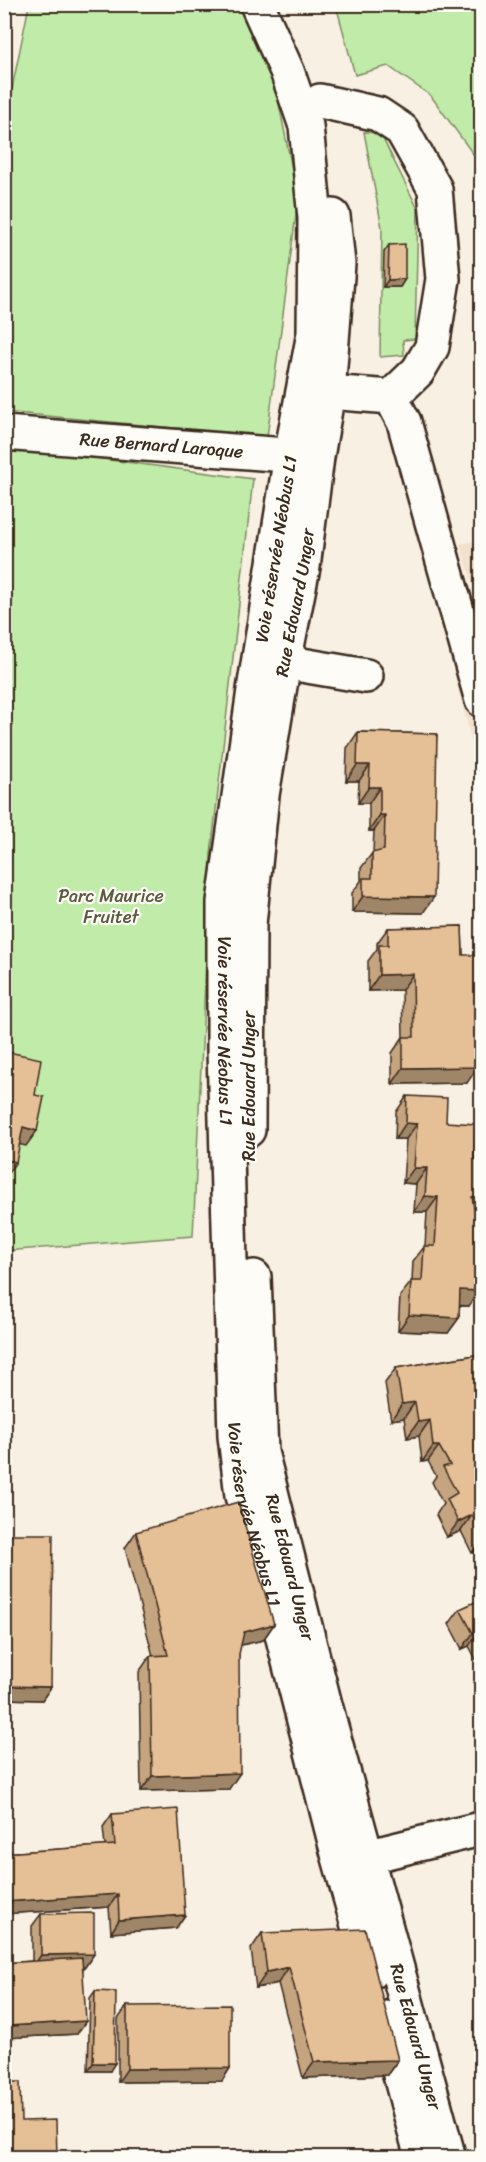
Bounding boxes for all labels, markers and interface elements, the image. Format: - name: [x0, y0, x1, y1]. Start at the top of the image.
- street label: Rue Bernard Laroque: [79, 423, 244, 468]
- street label: Voie réservée Néobus L1: [245, 453, 307, 645]
- street label: Rue Edouard Unger: [266, 525, 324, 679]
- park label: Parc Maurice Fruitet: [58, 880, 164, 933]
- street label: Voie réservée Néobus L1: [208, 936, 242, 1126]
- street label: Rue Edouard Unger: [233, 1009, 265, 1161]
- street label: Voie réservée Néobus L1: [219, 1422, 290, 1610]
- street label: Rue Edouard Unger: [256, 1490, 325, 1646]
- street label: Rue Edouard Unger: [380, 1960, 452, 2115]

